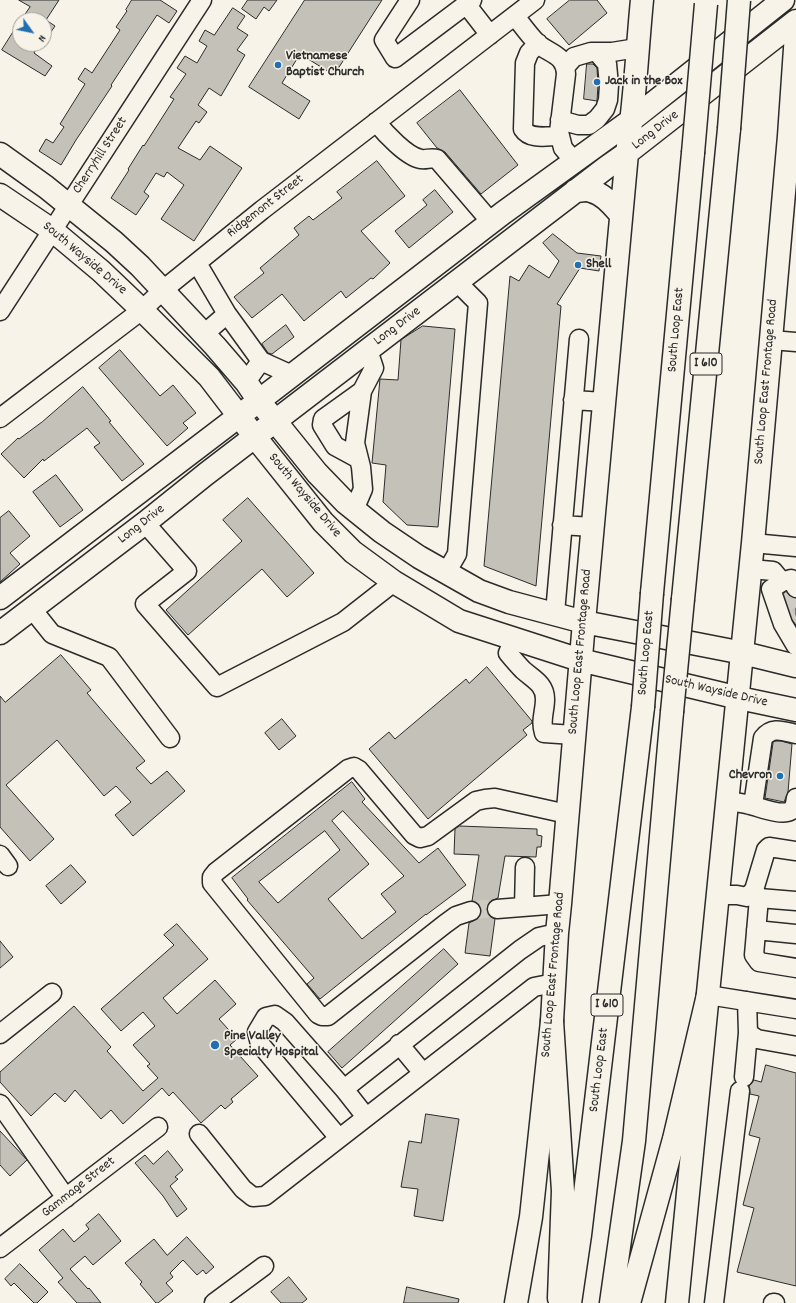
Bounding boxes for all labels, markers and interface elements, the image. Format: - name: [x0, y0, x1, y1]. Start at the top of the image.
- north arrow: [12, 12, 52, 52]
- text: N: [33, 31, 49, 45]
- place label: Vietnamese Baptist Church: [286, 49, 364, 82]
- marker: Vietnamese Baptist Church: [273, 60, 283, 70]
- place label: Jack in the Box: [605, 74, 682, 90]
- marker: Jack in the Box: [592, 77, 602, 87]
- street label: Long Drive: [629, 108, 683, 154]
- street label: Cherryhill Street: [70, 114, 132, 198]
- street label: Ridgemont Street: [224, 172, 308, 242]
- street label: South Wayside Drive: [38, 219, 130, 299]
- place label: Shell: [586, 257, 611, 273]
- marker: Shell: [573, 260, 583, 270]
- street label: South Loop East: [665, 287, 689, 373]
- street label: South Loop East Frontage Road: [751, 299, 783, 465]
- street label: Long Drive: [371, 304, 425, 350]
- road number: I 610: [690, 353, 722, 375]
- street label: South Wayside Drive: [264, 450, 344, 542]
- street label: Long Drive: [115, 502, 169, 548]
- street label: South Loop East Frontage Road: [565, 569, 597, 735]
- street label: South Loop East: [635, 610, 659, 696]
- street label: South Wayside Drive: [663, 672, 769, 712]
- place label: Chevron: [729, 768, 772, 784]
- marker: Chevron: [775, 771, 785, 781]
- street label: South Loop East Frontage Road: [538, 892, 570, 1058]
- road number: I 610: [591, 994, 623, 1016]
- street label: South Loop East: [586, 1027, 614, 1113]
- place label: Pine Valley Specialty Hospital: [224, 1029, 318, 1062]
- marker: Pine Valley Specialty Hospital: [209, 1039, 221, 1051]
- street label: Gammage Street: [39, 1154, 119, 1222]

